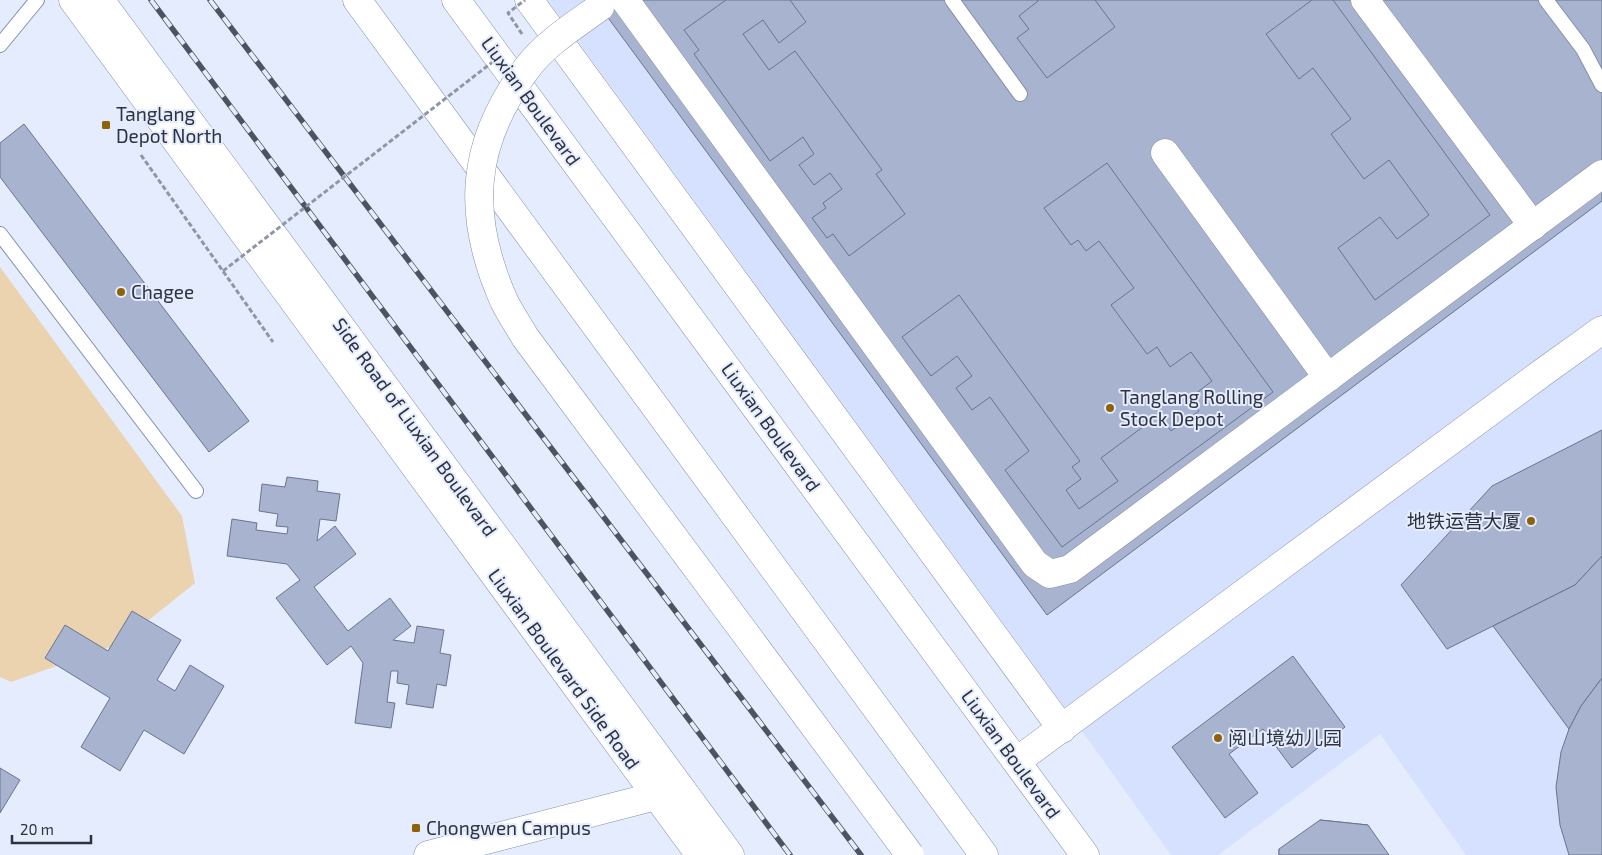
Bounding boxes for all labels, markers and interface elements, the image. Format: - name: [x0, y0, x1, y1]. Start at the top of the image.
- street label: Liuxian Boulevard: [477, 32, 586, 170]
- place label: Tanglang Depot North: [116, 102, 222, 147]
- marker: Tanglang Depot North: [100, 119, 112, 131]
- place label: Chagee: [131, 280, 194, 303]
- marker: Chagee: [115, 286, 127, 298]
- street label: Side Road of Liuxian Boulevard: [328, 313, 502, 540]
- street label: Liuxian Boulevard: [717, 358, 826, 496]
- place label: Tanglang Rolling Stock Depot: [1120, 385, 1264, 430]
- marker: Tanglang Rolling Stock Depot: [1104, 402, 1116, 414]
- place label: 地铁运营大厦: [1407, 509, 1521, 532]
- marker: 地铁运营大厦: [1525, 515, 1537, 527]
- street label: Liuxian Boulevard Side Road: [484, 564, 645, 774]
- street label: Liuxian Boulevard: [957, 685, 1066, 823]
- place label: 阅山境幼儿园: [1228, 726, 1342, 749]
- marker: 阅山境幼儿园: [1212, 732, 1224, 744]
- scale bar: [12, 812, 91, 844]
- place label: Chongwen Campus: [426, 816, 591, 839]
- text: 20 m: [20, 820, 54, 838]
- marker: Chongwen Campus: [410, 822, 422, 834]

